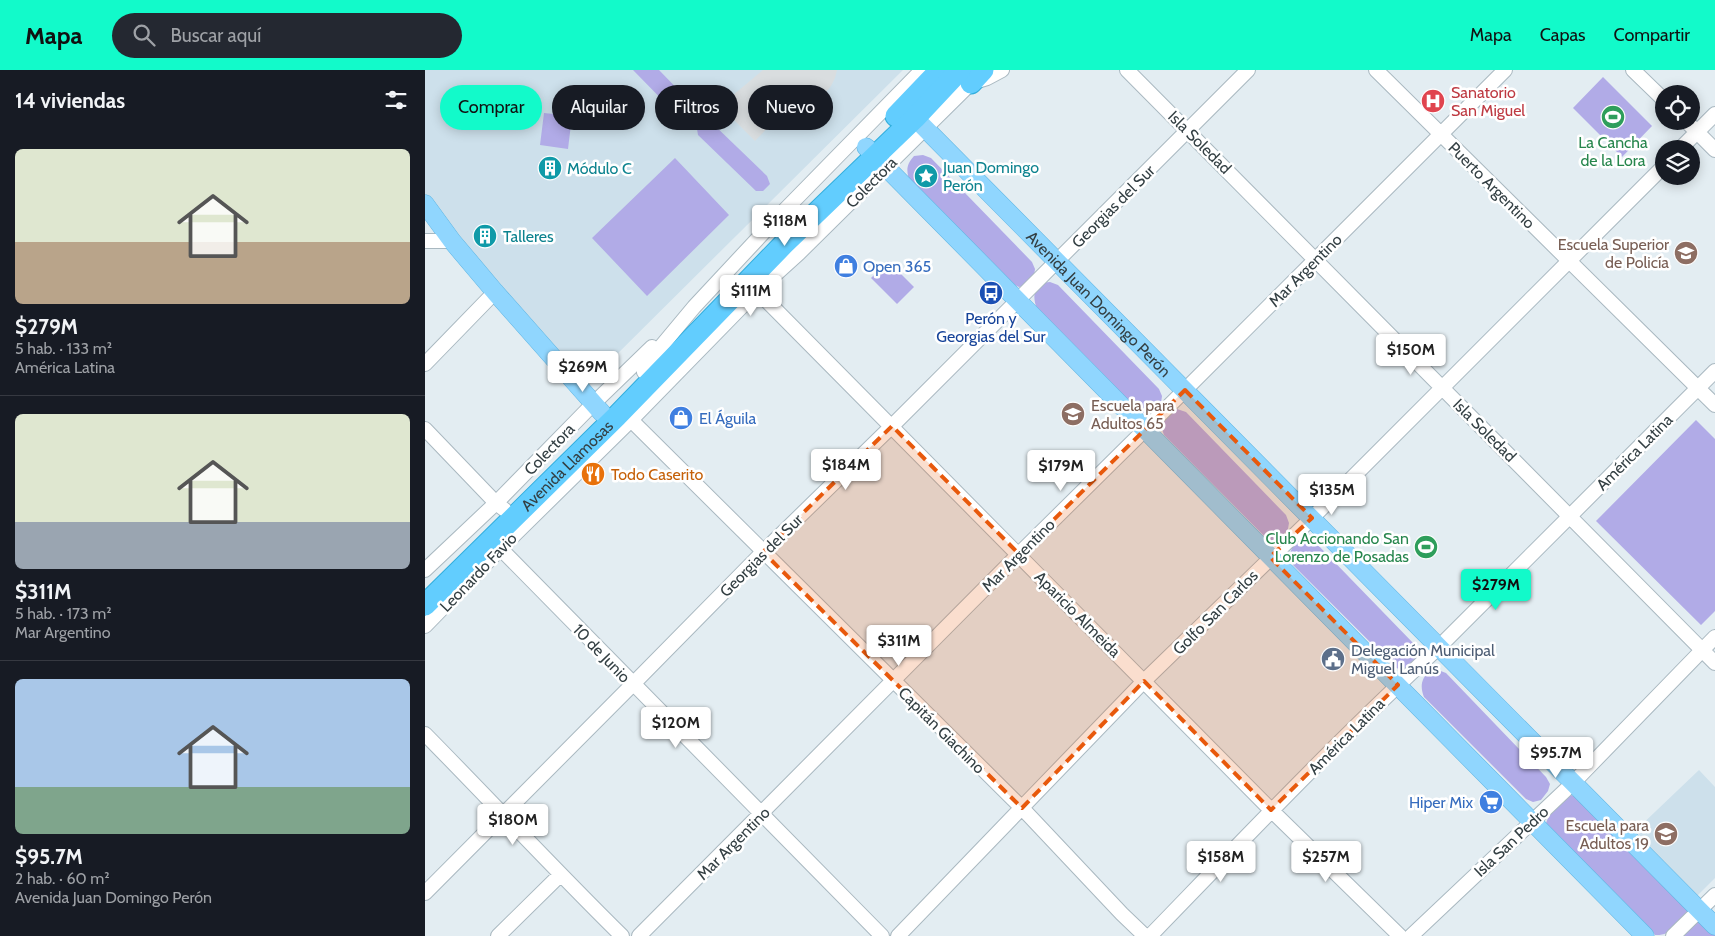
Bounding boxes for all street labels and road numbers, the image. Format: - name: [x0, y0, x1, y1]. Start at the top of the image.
- street label: Isla Soledad: [1164, 107, 1235, 178]
- street label: Puerto Argentino: [1444, 138, 1539, 233]
- street label: Colectora: [842, 153, 901, 212]
- street label: Georgias del Sur: [1068, 160, 1159, 252]
- street label: Avenida Juan Domingo Perón: [1022, 227, 1175, 381]
- street label: Mar Argentino: [1265, 230, 1346, 311]
- street label: Isla Soledad: [1449, 395, 1520, 466]
- street label: América Latina: [1592, 410, 1677, 494]
- street label: Avenida Llamosas: [517, 416, 617, 515]
- street label: Colectora: [520, 419, 579, 479]
- street label: Georgias del Sur: [716, 509, 807, 601]
- street label: Mar Argentino: [978, 515, 1059, 596]
- street label: Leonardo Favio: [436, 529, 521, 616]
- street label: Golfo San Carlos: [1169, 566, 1262, 659]
- street label: Aparicio Almeida: [1031, 567, 1125, 661]
- street label: 10 de Junio: [569, 620, 634, 687]
- street label: Capitán Giachino: [895, 683, 989, 778]
- street label: América Latina: [1304, 694, 1389, 778]
- street label: Isla San Pedro: [1470, 802, 1553, 881]
- street label: Mar Argentino: [693, 803, 774, 884]

